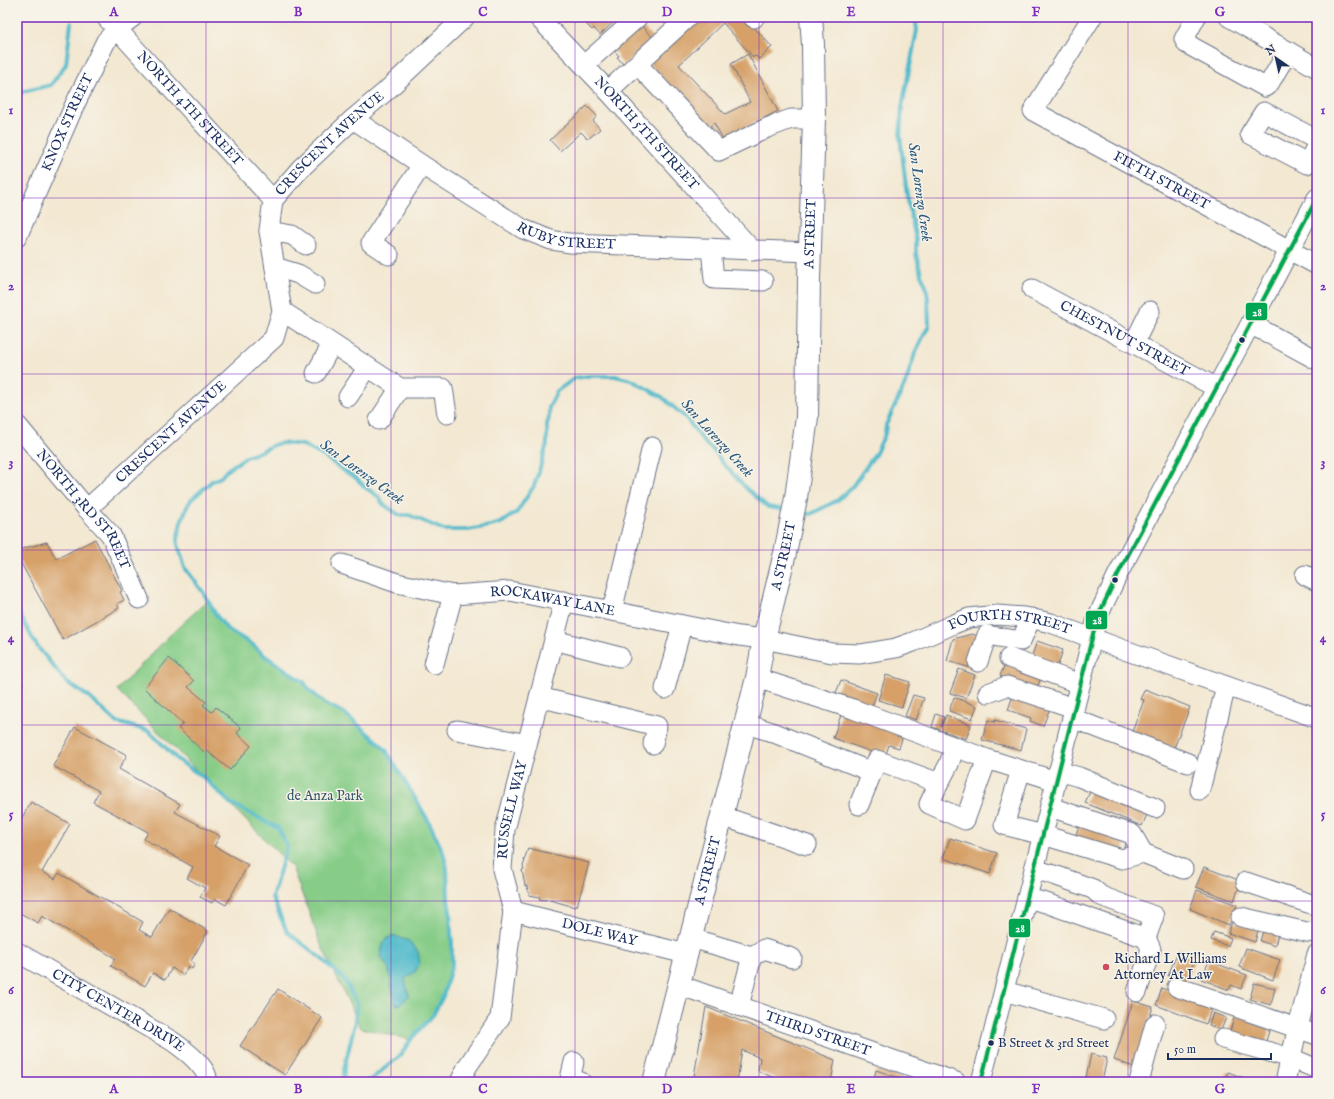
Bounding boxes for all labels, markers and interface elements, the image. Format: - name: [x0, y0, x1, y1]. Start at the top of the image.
- text: A: [109, 4, 120, 21]
- text: B: [294, 4, 303, 21]
- text: C: [478, 4, 488, 21]
- text: D: [662, 4, 673, 21]
- text: E: [846, 4, 856, 21]
- text: F: [1032, 4, 1041, 21]
- text: G: [1215, 4, 1226, 21]
- north arrow: [1256, 38, 1296, 78]
- text: N: [1262, 42, 1279, 60]
- street label: NORTH 4TH STREET: [133, 48, 247, 170]
- street label: KNOX STREET: [38, 70, 98, 174]
- street label: NORTH 5TH STREET: [590, 73, 703, 194]
- street label: CRESCENT AVENUE: [272, 87, 388, 200]
- text: 1: [9, 102, 14, 119]
- text: 1: [1321, 102, 1326, 119]
- water label: San Lorenzo Creek: [904, 141, 936, 243]
- street label: FIFTH STREET: [1110, 147, 1213, 214]
- street label: A STREET: [800, 198, 821, 270]
- street label: RUBY STREET: [513, 218, 617, 254]
- text: 2: [8, 278, 14, 295]
- text: 2: [1320, 278, 1326, 295]
- street label: CHESTNUT STREET: [1057, 297, 1193, 381]
- line badge: 28: [1245, 302, 1268, 321]
- text: 28: [1252, 306, 1262, 320]
- unlabelled marker: [1237, 335, 1247, 345]
- street label: CRESCENT AVENUE: [112, 377, 231, 487]
- water label: San Lorenzo Creek: [677, 395, 757, 481]
- water label: San Lorenzo Creek: [316, 435, 408, 509]
- street label: NORTH 3RD STREET: [32, 446, 134, 573]
- text: 3: [9, 454, 14, 471]
- text: 3: [1321, 454, 1326, 471]
- street label: A STREET: [767, 519, 800, 593]
- unlabelled marker: [1110, 575, 1120, 585]
- street label: ROCKAWAY LANE: [489, 582, 617, 620]
- street label: FOURTH STREET: [945, 606, 1074, 639]
- line badge: 28: [1085, 610, 1108, 630]
- text: 28: [1092, 614, 1102, 628]
- text: 4: [8, 630, 15, 647]
- text: 4: [1320, 630, 1327, 647]
- street label: RUSSELL WAY: [494, 757, 532, 860]
- park label: de Anza Park: [287, 787, 364, 805]
- text: 5: [9, 806, 14, 823]
- text: 5: [1321, 806, 1326, 823]
- street label: A STREET: [690, 834, 725, 908]
- street label: DOLE WAY: [560, 914, 640, 951]
- line badge: 28: [1008, 918, 1031, 938]
- text: 28: [1015, 922, 1025, 936]
- place label: Richard L Williams Attorney At Law: [1113, 950, 1227, 984]
- marker: Richard L Williams Attorney At Law: [1101, 962, 1111, 972]
- street label: CITY CENTER DRIVE: [49, 965, 189, 1056]
- text: 6: [8, 982, 14, 999]
- text: 6: [1320, 982, 1326, 999]
- street label: THIRD STREET: [762, 1007, 874, 1061]
- place label: B Street & 3rd Street: [998, 1035, 1109, 1052]
- scale bar: [1168, 1035, 1271, 1061]
- marker: B Street & 3rd Street: [986, 1038, 996, 1048]
- text: 50 m: [1174, 1042, 1196, 1057]
- text: A: [109, 1081, 120, 1098]
- text: B: [294, 1081, 303, 1098]
- text: C: [478, 1081, 488, 1098]
- text: D: [662, 1081, 673, 1098]
- text: E: [846, 1081, 856, 1098]
- text: F: [1032, 1081, 1041, 1098]
- text: G: [1215, 1081, 1226, 1098]

